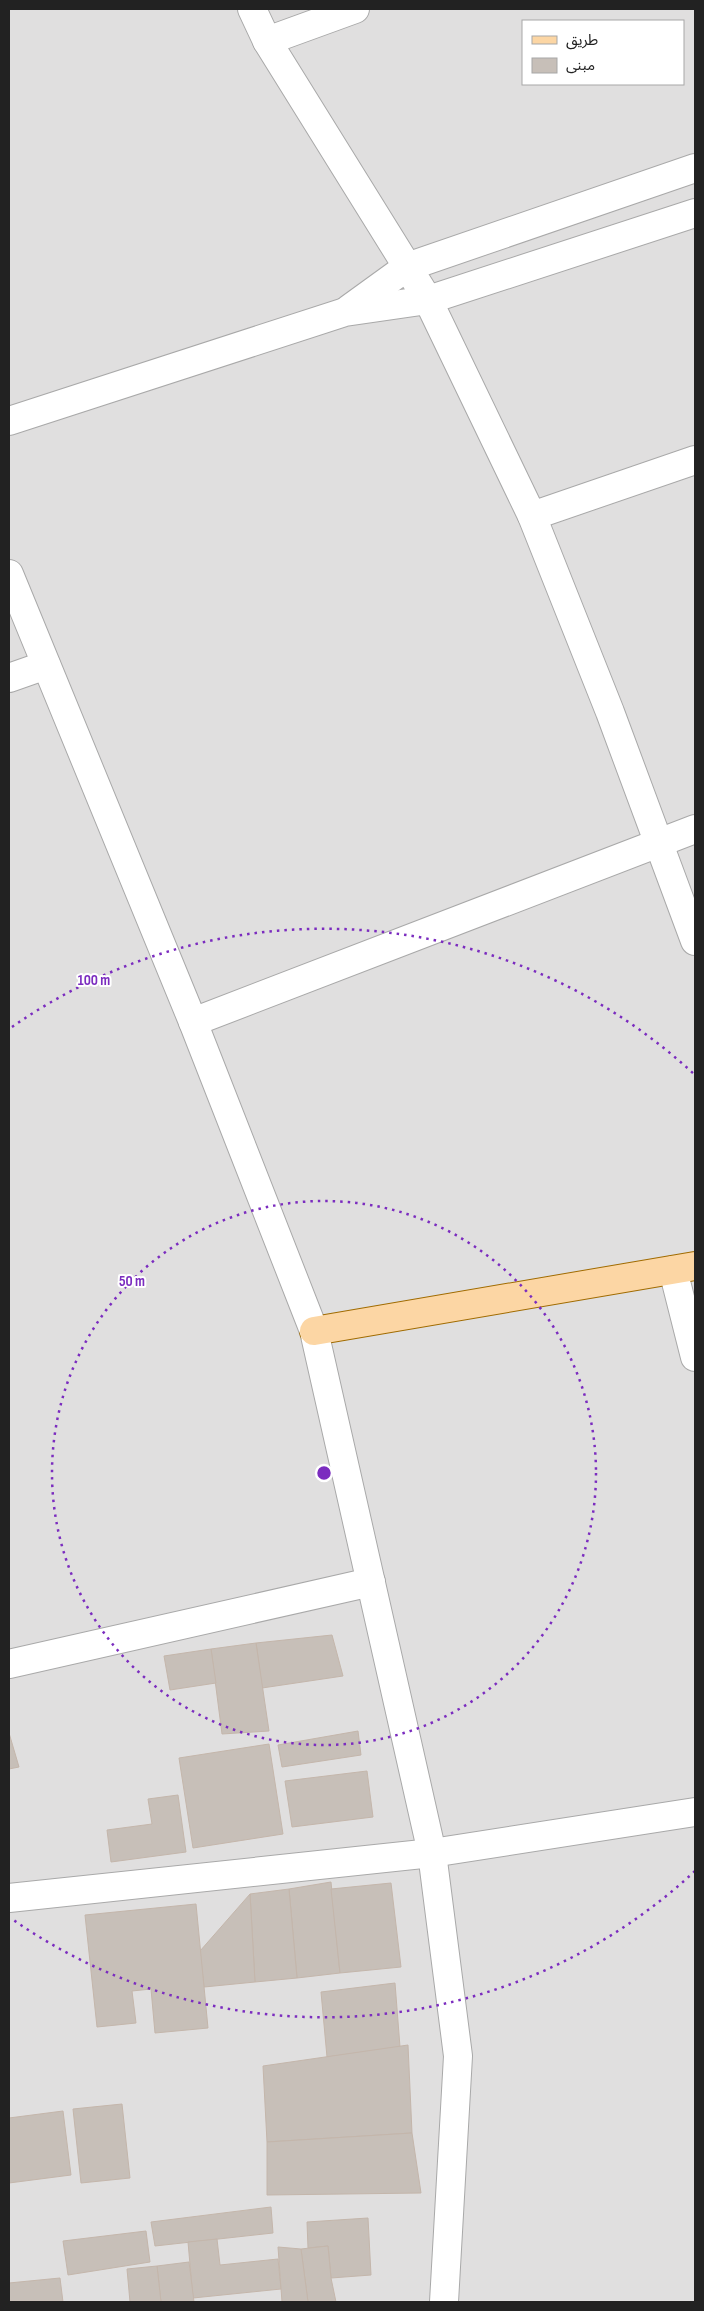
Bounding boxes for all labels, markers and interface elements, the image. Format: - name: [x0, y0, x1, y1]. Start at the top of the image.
- legend: [522, 20, 684, 85]
- text: طريق: [566, 31, 598, 50]
- text: مبنى: [566, 56, 595, 75]
- text: 100 m: [78, 971, 110, 990]
- text: 50 m: [119, 1272, 145, 1291]
- centre of rings: [315, 1464, 333, 1482]

